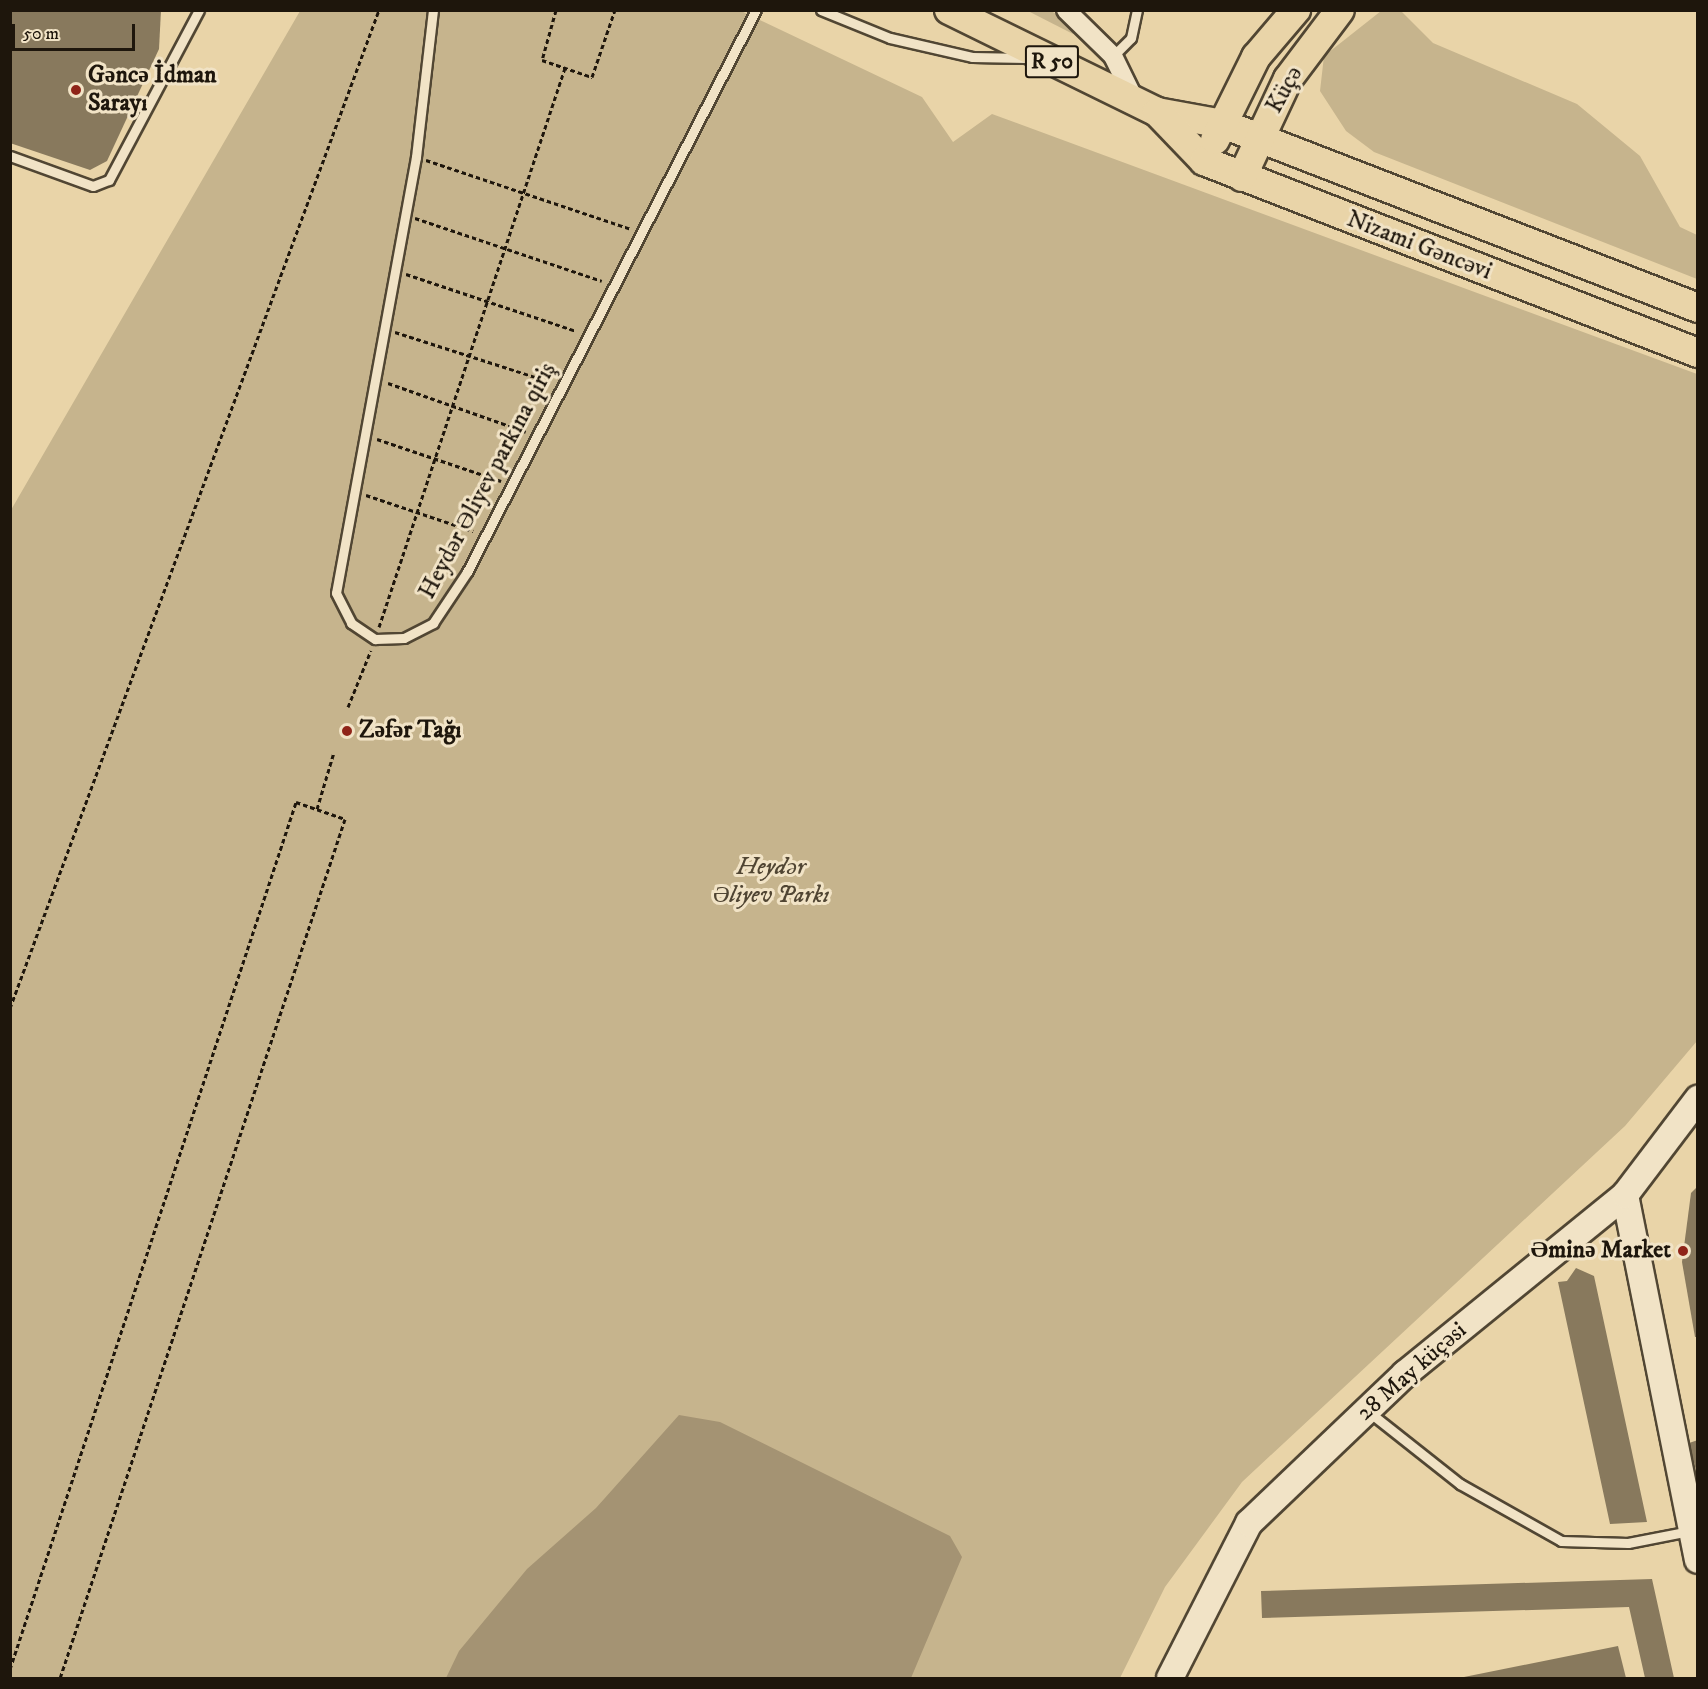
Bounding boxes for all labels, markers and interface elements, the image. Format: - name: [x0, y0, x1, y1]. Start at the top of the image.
- scale bar: [15, 12, 138, 50]
- text: 50 m: [23, 23, 59, 45]
- road number: R 50: [1024, 43, 1080, 81]
- street label: Küçə: [1260, 61, 1310, 119]
- place label: Gəncə İdman Sarayı: [88, 62, 217, 118]
- marker: Gəncə İdman Sarayı: [69, 83, 83, 97]
- street label: Nizami Gəncəvi: [1342, 205, 1496, 287]
- street label: Heydər Əliyev parkına qiriş: [413, 358, 563, 604]
- place label: Zəfər Tağı: [359, 717, 462, 745]
- marker: Zəfər Tağı: [340, 724, 354, 738]
- park label: Heydər Əliyev Parkı: [713, 854, 829, 910]
- place label: Əminə Market: [1530, 1237, 1671, 1265]
- marker: Əminə Market: [1676, 1244, 1690, 1258]
- street label: 28 May küçəsi: [1351, 1317, 1473, 1427]

